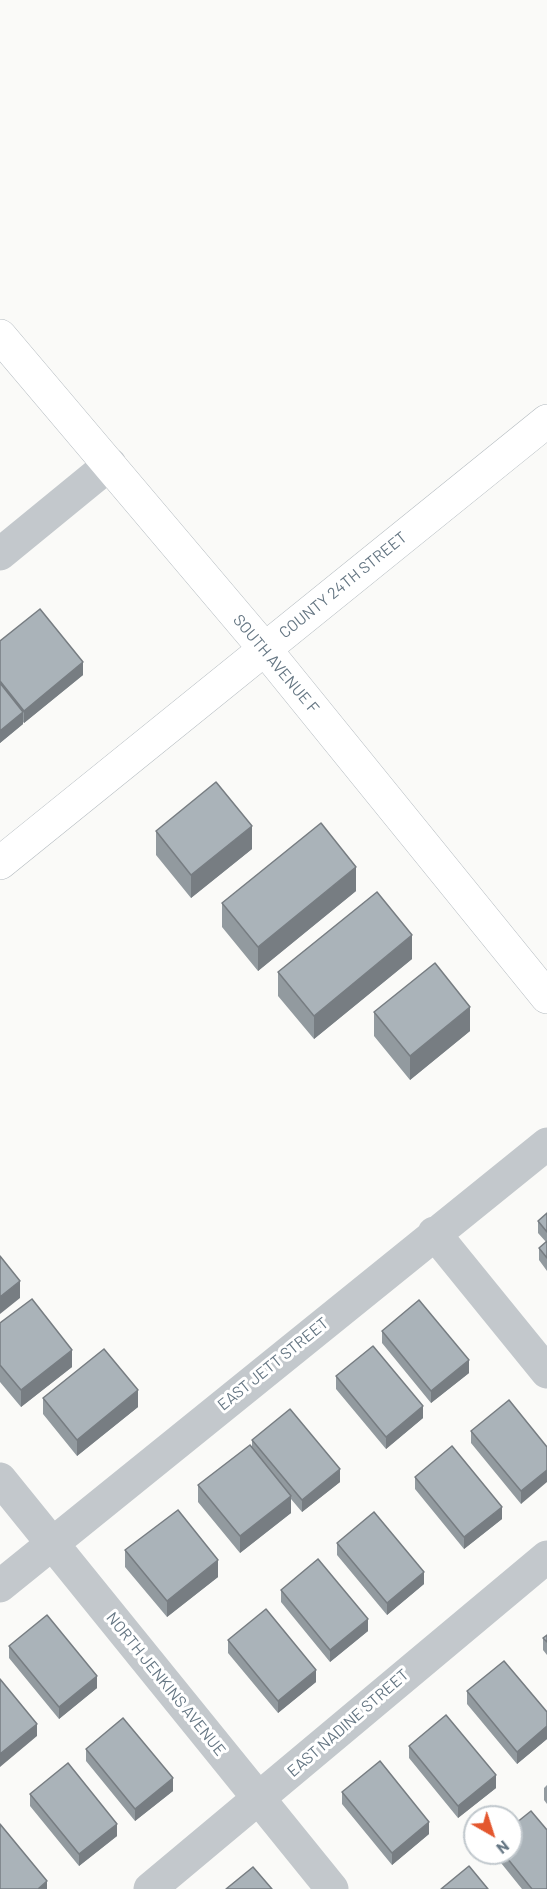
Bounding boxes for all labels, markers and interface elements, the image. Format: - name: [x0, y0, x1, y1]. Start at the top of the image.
- street label: COUNTY 24TH STREET: [275, 528, 411, 642]
- street label: SOUTH AVENUE F: [229, 611, 323, 717]
- street label: EAST JETT STREET: [214, 1313, 332, 1415]
- street label: NORTH JENKINS AVENUE: [102, 1608, 230, 1760]
- street label: EAST NADINE STREET: [283, 1665, 413, 1781]
- north arrow: [463, 1805, 523, 1865]
- text: N: [493, 1837, 514, 1859]

